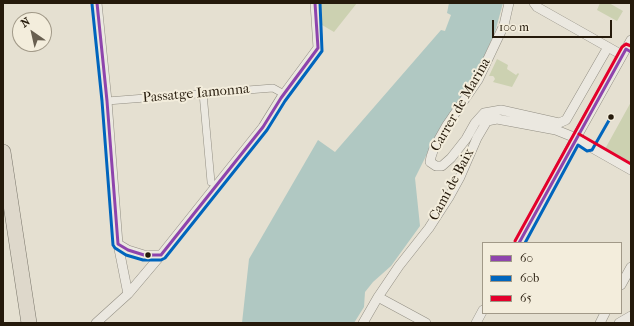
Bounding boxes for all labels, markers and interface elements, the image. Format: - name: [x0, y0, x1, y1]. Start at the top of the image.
- north arrow: [12, 12, 52, 52]
- scale bar: [494, 12, 614, 38]
- text: N: [18, 15, 33, 30]
- text: 100 m: [499, 20, 529, 34]
- street label: Carrer de Marina: [427, 55, 495, 155]
- street label: Passatge Iamonna: [142, 81, 250, 107]
- unlabelled marker: [606, 112, 616, 122]
- street label: Camí de Baix: [426, 146, 478, 224]
- legend: [482, 242, 622, 314]
- unlabelled marker: [143, 250, 153, 260]
- text: 60: [520, 251, 533, 265]
- text: 60b: [520, 271, 539, 285]
- text: 65: [520, 291, 532, 305]

